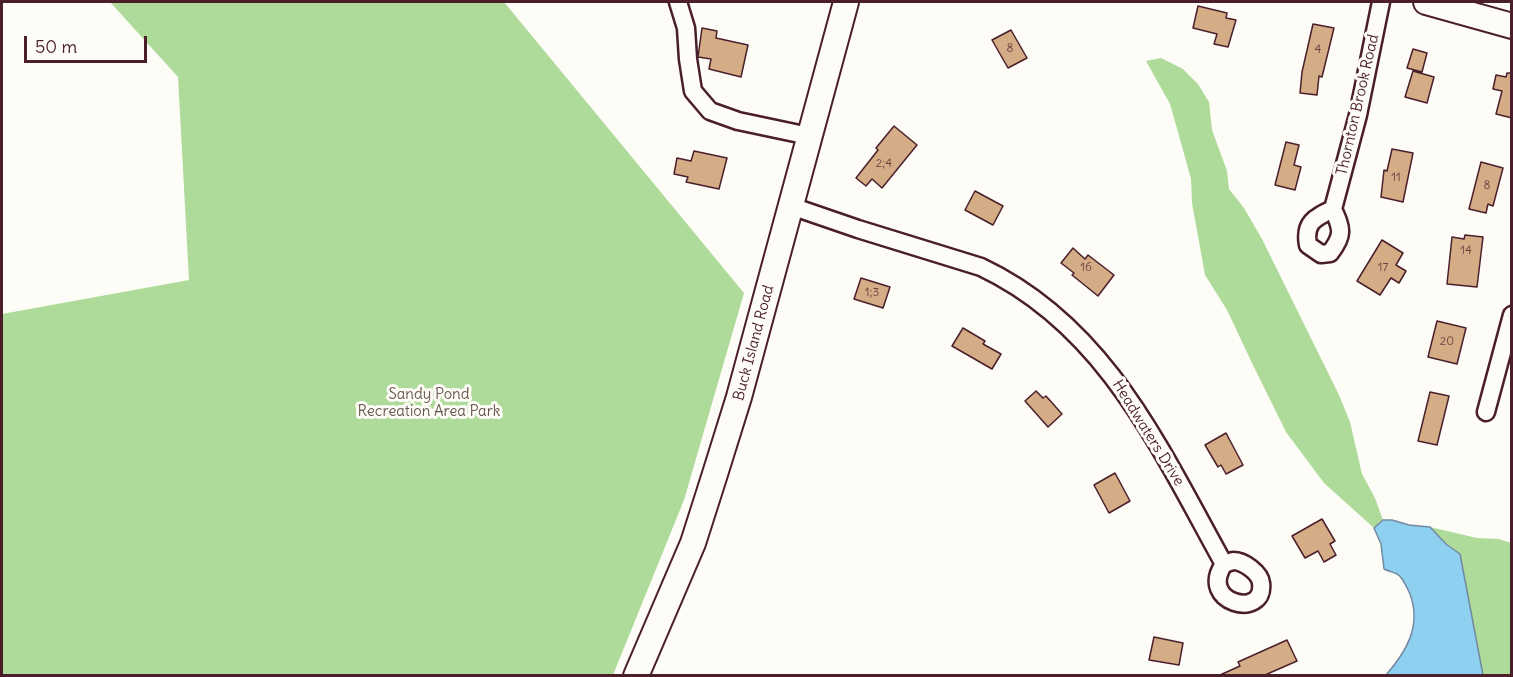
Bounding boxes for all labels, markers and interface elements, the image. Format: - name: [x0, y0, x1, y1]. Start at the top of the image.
- scale bar: [27, 24, 150, 62]
- street label: Thornton Brook Road: [1333, 33, 1383, 177]
- text: 50 m: [35, 35, 77, 58]
- house number: 8: [1007, 42, 1013, 56]
- house number: 4: [1315, 43, 1321, 57]
- house number: 2;4: [876, 157, 892, 171]
- house number: 11: [1391, 171, 1401, 185]
- house number: 8: [1484, 179, 1490, 193]
- house number: 14: [1460, 244, 1472, 258]
- house number: 16: [1080, 261, 1092, 275]
- house number: 17: [1378, 261, 1388, 275]
- street label: Buck Island Road: [730, 283, 778, 403]
- house number: 1;3: [865, 286, 879, 300]
- house number: 20: [1440, 335, 1454, 349]
- street label: Headwaters Drive: [1108, 377, 1188, 489]
- park label: Sandy Pond Recreation Area Park: [358, 386, 500, 421]

